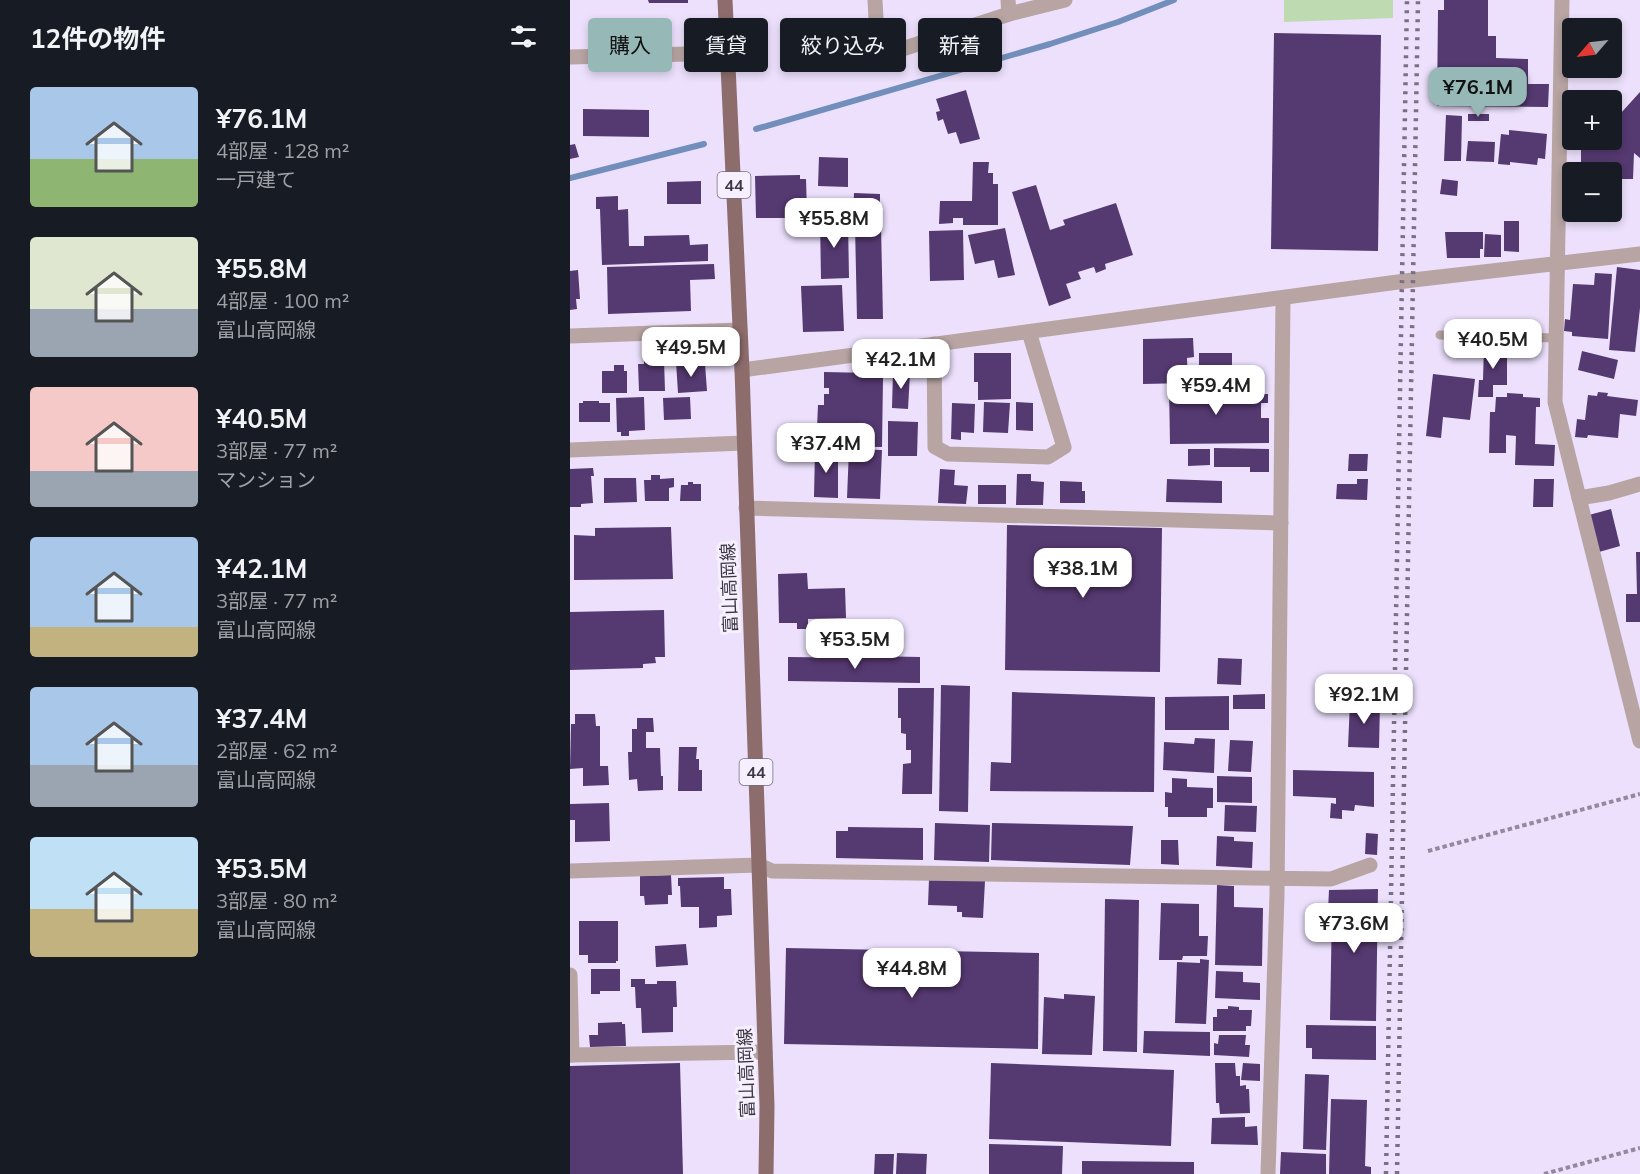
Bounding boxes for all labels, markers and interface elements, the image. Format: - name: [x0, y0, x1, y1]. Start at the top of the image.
- chip: 購入: [588, 18, 672, 72]
- chip: 賃貸: [684, 18, 768, 72]
- chip: 絞り込み: [780, 18, 906, 72]
- chip: 新着: [918, 18, 1002, 72]
- north arrow: [1562, 18, 1622, 78]
- map controls: [1562, 18, 1622, 222]
- icon: filters: [507, 20, 540, 53]
- text: 12件の物件: [30, 22, 165, 55]
- pin: ¥76.1M: [1429, 67, 1527, 118]
- text: ¥76.1M: [1443, 74, 1513, 99]
- button: +: [1562, 90, 1622, 150]
- text: ¥76.1M: [216, 102, 307, 135]
- icon: home: [78, 111, 150, 183]
- text: 4部屋 · 128 m²: [216, 138, 349, 163]
- button: −: [1562, 162, 1622, 222]
- text: 一戸建て: [216, 167, 296, 192]
- road number: 44: [718, 172, 750, 198]
- pin: ¥55.8M: [785, 198, 883, 249]
- text: ¥55.8M: [799, 205, 869, 230]
- text: ¥55.8M: [216, 252, 307, 285]
- icon: home: [78, 261, 150, 333]
- text: 4部屋 · 100 m²: [216, 288, 349, 313]
- text: 富山高岡線: [216, 317, 316, 342]
- pin: ¥40.5M: [1444, 319, 1542, 370]
- text: ¥40.5M: [1458, 326, 1528, 351]
- pin: ¥49.5M: [642, 327, 740, 378]
- text: ¥49.5M: [656, 334, 726, 359]
- pin: ¥42.1M: [852, 339, 950, 390]
- text: ¥42.1M: [866, 346, 936, 371]
- pin: ¥59.4M: [1167, 365, 1265, 416]
- text: ¥59.4M: [1181, 372, 1251, 397]
- text: ¥40.5M: [216, 402, 307, 435]
- icon: home: [78, 411, 150, 483]
- pin: ¥37.4M: [777, 423, 875, 474]
- text: ¥37.4M: [791, 430, 861, 455]
- text: 3部屋 · 77 m²: [216, 438, 337, 463]
- text: マンション: [216, 467, 316, 492]
- street label: 富山高岡線: [716, 543, 742, 633]
- pin: ¥38.1M: [1034, 548, 1132, 599]
- text: ¥42.1M: [216, 552, 307, 585]
- text: ¥38.1M: [1048, 555, 1118, 580]
- icon: home: [78, 561, 150, 633]
- text: 3部屋 · 77 m²: [216, 588, 337, 613]
- text: 富山高岡線: [216, 617, 316, 642]
- pin: ¥53.5M: [806, 619, 904, 670]
- text: ¥53.5M: [820, 626, 890, 651]
- pin: ¥92.1M: [1315, 674, 1413, 725]
- text: ¥92.1M: [1329, 681, 1399, 706]
- text: ¥37.4M: [216, 702, 307, 735]
- icon: home: [78, 711, 150, 783]
- text: 2部屋 · 62 m²: [216, 738, 337, 763]
- road number: 44: [740, 759, 772, 785]
- text: 富山高岡線: [216, 767, 316, 792]
- text: ¥53.5M: [216, 852, 307, 885]
- icon: home: [78, 861, 150, 933]
- text: 3部屋 · 80 m²: [216, 888, 337, 913]
- pin: ¥73.6M: [1305, 903, 1403, 954]
- text: ¥73.6M: [1319, 910, 1389, 935]
- text: 富山高岡線: [216, 917, 316, 942]
- pin: ¥44.8M: [863, 948, 961, 999]
- text: ¥44.8M: [877, 955, 947, 980]
- street label: 富山高岡線: [733, 1028, 759, 1118]

